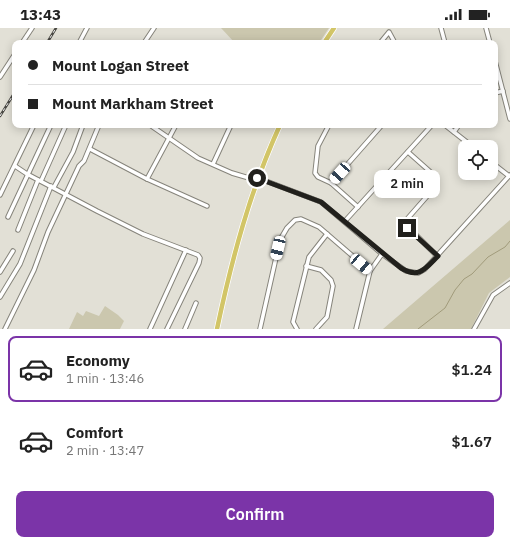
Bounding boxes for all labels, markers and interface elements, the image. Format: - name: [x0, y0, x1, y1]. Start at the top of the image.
- text: 13:43: [20, 5, 61, 24]
- text: Mount Logan Street: [52, 56, 189, 75]
- text: Mount Markham Street: [52, 94, 214, 113]
- map controls: [458, 140, 498, 180]
- button: locate: [458, 140, 498, 180]
- car: [328, 160, 352, 186]
- route start: [248, 169, 266, 187]
- callout: 2 min: [374, 170, 440, 198]
- text: 2 min: [390, 175, 424, 192]
- route end: [398, 219, 416, 237]
- car: [269, 235, 287, 261]
- car: [348, 252, 374, 276]
- icon: car: [18, 351, 54, 387]
- text: Economy: [66, 351, 130, 370]
- text: $1.24: [452, 360, 492, 379]
- text: 1 min · 13:46: [66, 370, 144, 387]
- icon: car: [18, 423, 54, 459]
- text: Comfort: [66, 423, 123, 442]
- text: $1.67: [452, 432, 492, 451]
- text: 2 min · 13:47: [66, 442, 144, 459]
- button: Confirm: [16, 491, 494, 537]

